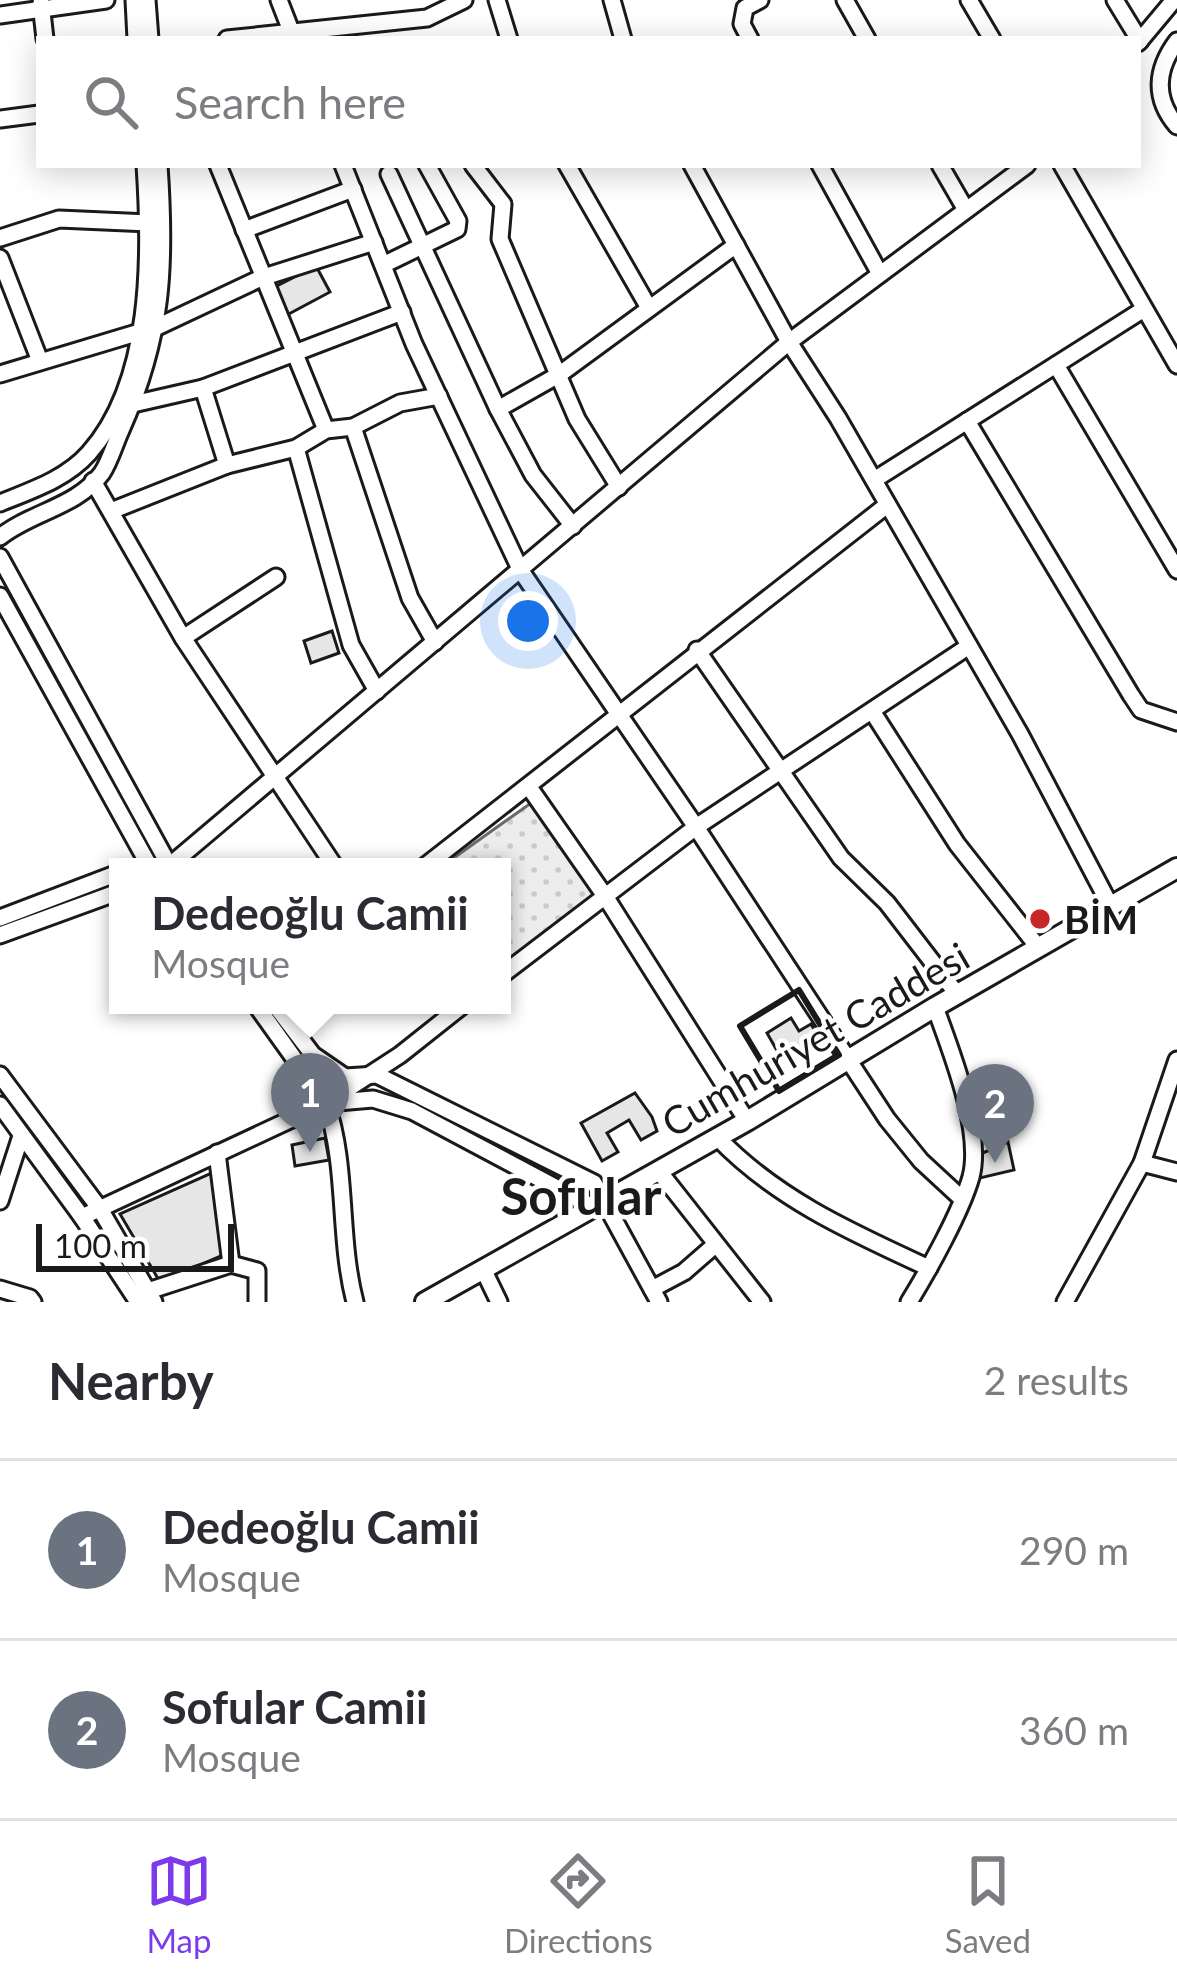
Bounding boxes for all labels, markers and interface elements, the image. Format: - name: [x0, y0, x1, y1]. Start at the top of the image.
- search box: [36, 36, 1141, 168]
- icon: search: [78, 69, 144, 135]
- text: Search here: [174, 75, 406, 129]
- your location: [498, 591, 558, 651]
- popup: [109, 858, 511, 1014]
- text: Dedeoğlu Camii: [151, 886, 469, 940]
- place label: BİM: [1064, 896, 1138, 942]
- marker: BİM: [1027, 906, 1053, 932]
- street label: Cumhuriyet Caddesi: [653, 932, 977, 1146]
- text: Mosque: [151, 940, 290, 986]
- pin: 1: [271, 1053, 349, 1152]
- pin: 2: [956, 1064, 1034, 1163]
- district label: Sofular: [500, 1165, 662, 1226]
- scale bar: [36, 1218, 234, 1271]
- text: 100 m: [54, 1225, 147, 1265]
- text: Nearby: [48, 1350, 214, 1411]
- text: 2 results: [984, 1357, 1129, 1403]
- text: Dedeoğlu Camii: [162, 1500, 480, 1554]
- text: 1: [76, 1527, 98, 1573]
- text: 290 m: [1019, 1527, 1129, 1573]
- text: Mosque: [162, 1554, 301, 1600]
- text: Sofular Camii: [162, 1680, 427, 1734]
- text: 2: [76, 1707, 98, 1753]
- text: 360 m: [1019, 1707, 1129, 1753]
- text: Mosque: [162, 1734, 301, 1780]
- tab: Map: [146, 1848, 212, 1960]
- tab: Directions: [504, 1848, 653, 1960]
- tab: Saved: [945, 1848, 1031, 1960]

